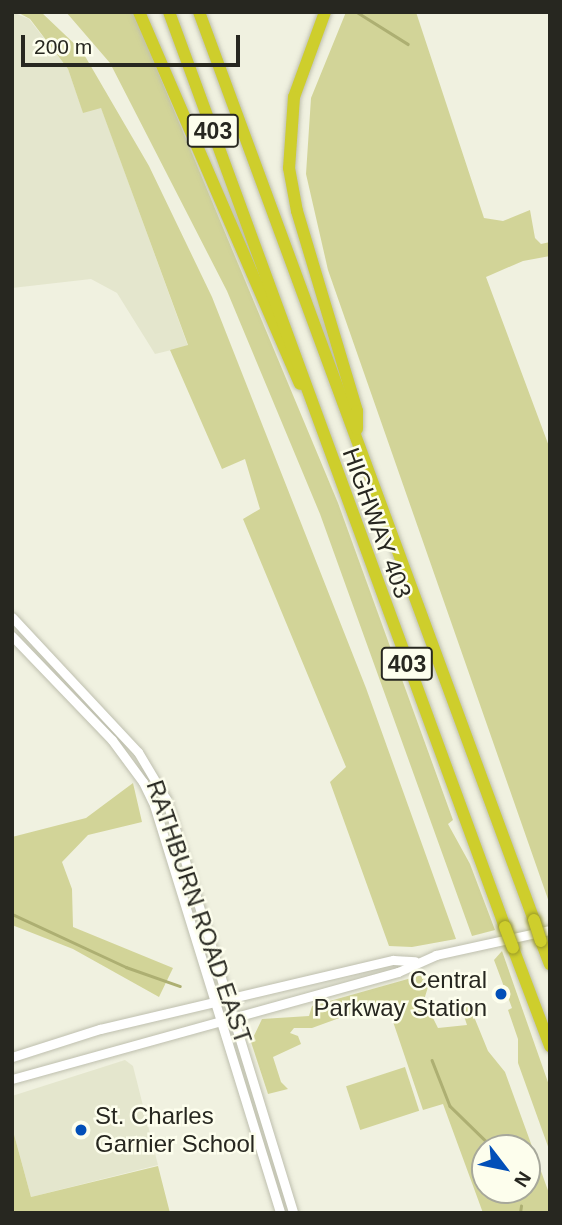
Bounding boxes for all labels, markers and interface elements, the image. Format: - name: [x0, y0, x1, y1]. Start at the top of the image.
- scale bar: [24, 21, 243, 65]
- text: 200 m: [34, 35, 92, 58]
- road number: 403: [187, 112, 239, 150]
- street label: HIGHWAY 403: [336, 444, 418, 602]
- road number: 403: [381, 644, 433, 684]
- street label: RATHBURN ROAD EAST: [140, 776, 258, 1048]
- place label: Central Parkway Station: [314, 966, 487, 1022]
- marker: Central Parkway Station: [493, 986, 509, 1002]
- place label: St. Charles Garnier School: [95, 1102, 255, 1158]
- marker: St. Charles Garnier School: [73, 1122, 89, 1138]
- north arrow: [471, 1134, 541, 1204]
- text: N: [510, 1168, 535, 1191]

